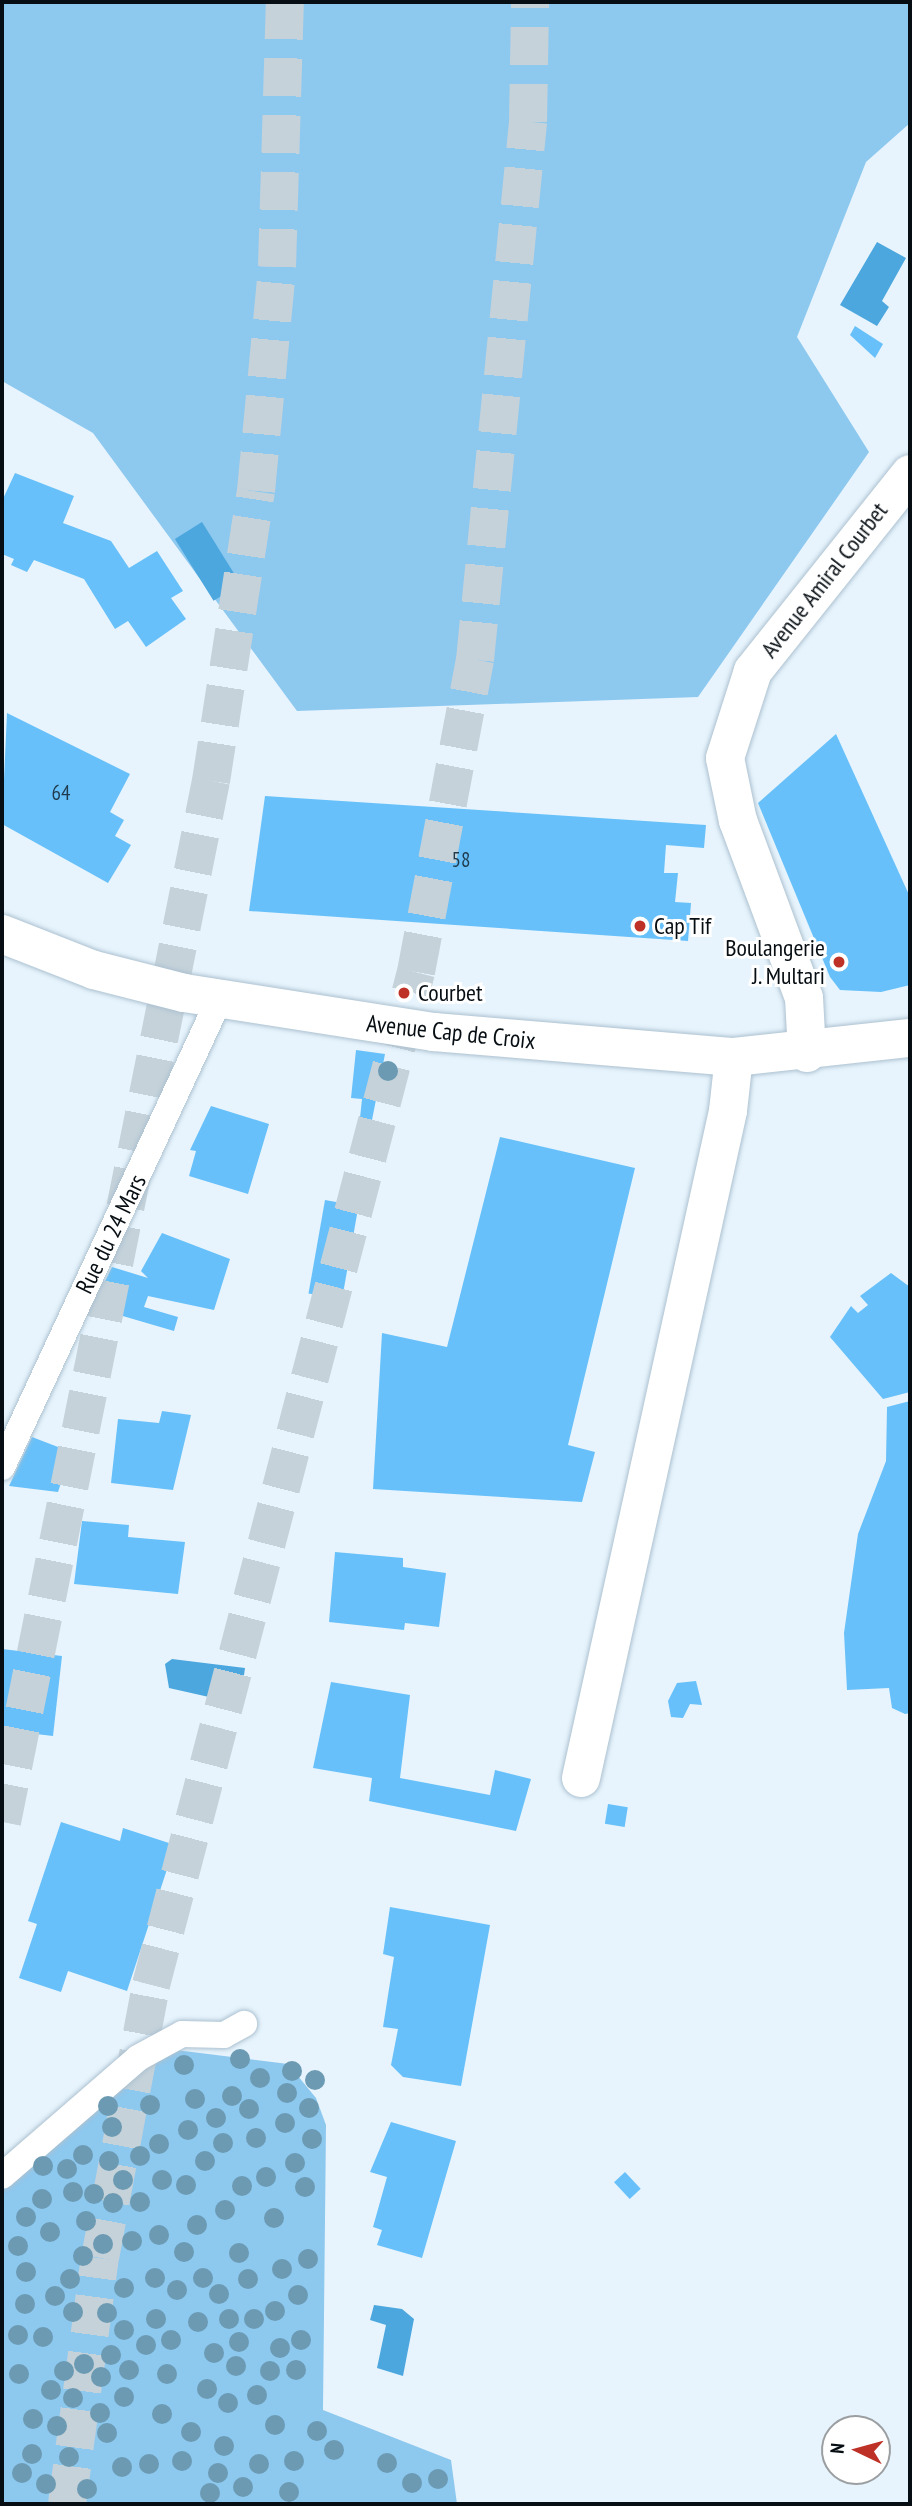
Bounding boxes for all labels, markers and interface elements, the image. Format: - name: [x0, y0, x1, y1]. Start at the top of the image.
- street label: Avenue Amiral Courbet: [754, 496, 894, 664]
- house number: 64: [52, 780, 70, 806]
- house number: 58: [452, 847, 470, 873]
- place label: Cap Tif: [654, 912, 712, 940]
- marker: Cap Tif: [632, 918, 648, 934]
- place label: Boulangerie J. Multari: [725, 934, 825, 990]
- marker: Boulangerie J. Multari: [831, 954, 847, 970]
- place label: Courbet: [418, 979, 483, 1007]
- marker: Courbet: [396, 985, 412, 1001]
- street label: Avenue Cap de Croix: [365, 1009, 537, 1055]
- street label: Rue du 24 Mars: [70, 1170, 152, 1298]
- north arrow: [821, 2415, 891, 2485]
- text: N: [825, 2442, 849, 2455]

